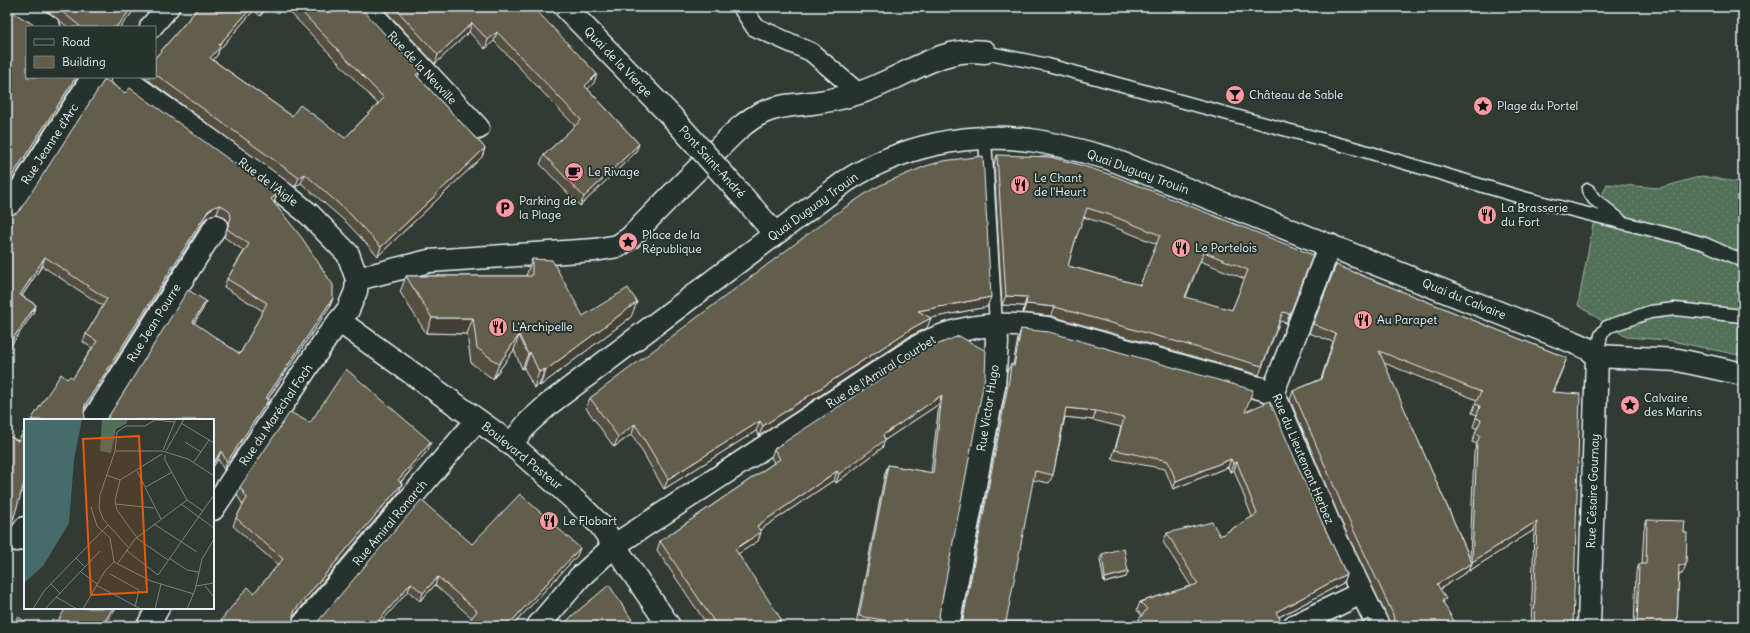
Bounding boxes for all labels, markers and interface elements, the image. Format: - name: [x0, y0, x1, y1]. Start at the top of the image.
- street label: Quai de la Vierge: [581, 23, 656, 100]
- legend: [26, 26, 156, 78]
- street label: Rue de la Neuville: [385, 28, 460, 107]
- text: Road: [62, 34, 90, 49]
- text: Building: [62, 54, 106, 69]
- bar icon: Château de Sable: [1224, 84, 1246, 106]
- place label: Château de Sable: [1249, 87, 1343, 102]
- place icon: Plage du Portel: [1472, 95, 1494, 117]
- place label: Plage du Portel: [1497, 98, 1578, 113]
- street label: Rue Jeanne d'Arc: [18, 100, 81, 187]
- street label: Pont Saint-André: [676, 122, 749, 201]
- street label: Quai Duguay Trouin: [1085, 146, 1191, 197]
- street label: Rue de l'Aigle: [235, 154, 301, 209]
- cafe icon: Le Rivage: [563, 161, 585, 183]
- place label: Le Rivage: [588, 164, 640, 179]
- street label: Quai Duguay Trouin: [765, 169, 861, 244]
- place label: Le Chant de l'Heurt: [1034, 170, 1086, 199]
- restaurant icon: Le Chant de l'Heurt: [1009, 174, 1031, 196]
- place label: Parking de la Plage: [519, 193, 576, 222]
- parking icon: Parking de la Plage: [494, 197, 516, 219]
- place label: La Brasserie du Fort: [1501, 200, 1568, 229]
- restaurant icon: La Brasserie du Fort: [1476, 204, 1498, 226]
- place label: Place de la République: [642, 227, 702, 256]
- place icon: Place de la République: [617, 231, 639, 253]
- restaurant icon: Le Portelois: [1170, 237, 1192, 259]
- place label: Le Portelois: [1195, 240, 1257, 255]
- street label: Quai du Calvaire: [1420, 275, 1508, 322]
- street label: Rue Jean Pourre: [123, 281, 184, 365]
- restaurant icon: Au Parapet: [1352, 309, 1374, 331]
- place label: Au Parapet: [1377, 312, 1437, 327]
- restaurant icon: L'Archipelle: [487, 316, 509, 338]
- place label: L'Archipelle: [512, 319, 573, 334]
- street label: Rue de l'Amiral Courbet: [823, 332, 938, 411]
- street label: Rue du Maréchal Foch: [236, 361, 315, 469]
- street label: Rue Victor Hugo: [973, 363, 1002, 452]
- place label: Calvaire des Marins: [1644, 390, 1702, 419]
- street label: Rue du Lieutenant Herbez: [1269, 391, 1338, 526]
- place icon: Calvaire des Marins: [1619, 394, 1641, 416]
- street label: Boulevard Pasteur: [479, 418, 566, 493]
- inset map: [24, 419, 214, 609]
- street label: Rue Césaire Gournay: [1583, 433, 1602, 549]
- street label: Rue Amiral Ronarch: [349, 477, 430, 569]
- restaurant icon: Le Flobart: [538, 510, 560, 532]
- place label: Le Flobart: [563, 513, 617, 528]

